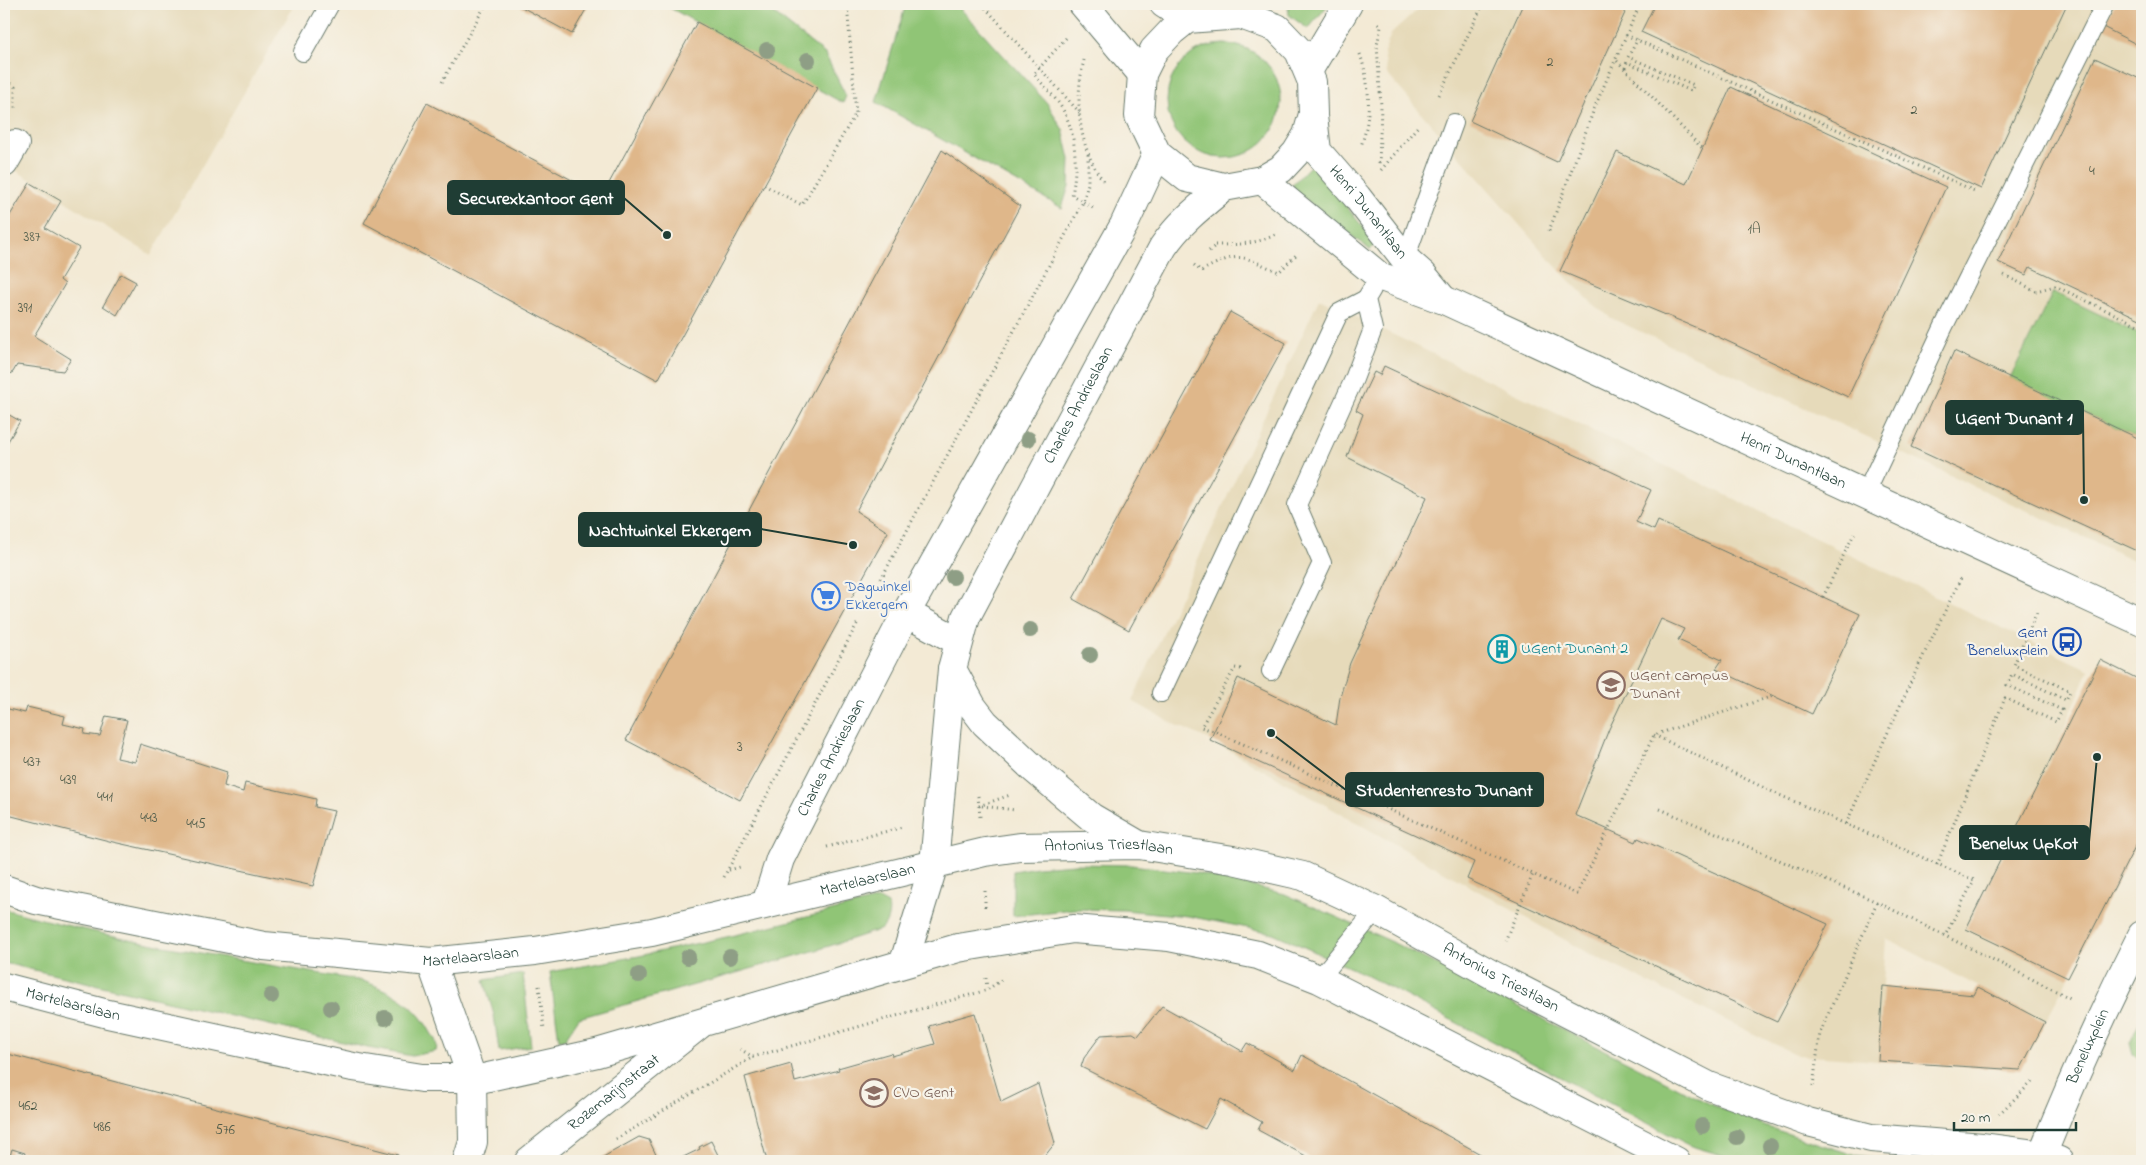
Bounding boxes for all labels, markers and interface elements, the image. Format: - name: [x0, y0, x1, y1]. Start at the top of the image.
- house number: 2: [1547, 52, 1554, 73]
- house number: 2: [1911, 100, 1918, 121]
- street label: Henri Dunantlaan: [1323, 160, 1413, 265]
- house number: 4: [2089, 161, 2095, 182]
- callout: Securexkantoor Gent: [448, 181, 624, 214]
- text: Securexkantoor Gent: [458, 187, 615, 213]
- house number: 1A: [1747, 219, 1761, 240]
- house number: 387: [24, 227, 41, 248]
- house number: 391: [18, 298, 33, 319]
- street label: Charles Andrieslaan: [1038, 342, 1120, 468]
- callout: UGent Dunant 1: [1946, 401, 2083, 434]
- text: UGent Dunant 1: [1955, 407, 2073, 433]
- street label: Henri Dunantlaan: [1736, 426, 1850, 496]
- callout: Nachtwinkel Ekkergem: [579, 513, 761, 546]
- text: Nachtwinkel Ekkergem: [589, 519, 751, 546]
- place label: Dagwinkel Ekkergem: [844, 575, 911, 617]
- supermarket icon: Dagwinkel Ekkergem: [811, 581, 841, 611]
- place label: Gent Beneluxplein: [1966, 621, 2049, 663]
- bus stop icon: Gent Beneluxplein: [2052, 627, 2082, 657]
- building icon: UGent Dunant 2: [1487, 634, 1517, 664]
- place label: UGent Dunant 2: [1521, 637, 1628, 661]
- place label: UGent campus Dunant: [1629, 664, 1729, 706]
- school or university icon: UGent campus Dunant: [1596, 670, 1626, 700]
- street label: Charles Andrieslaan: [791, 694, 872, 821]
- house number: 3: [737, 737, 743, 758]
- house number: 437: [23, 752, 41, 773]
- house number: 439: [60, 770, 77, 791]
- callout: Studentenresto Dunant: [1346, 773, 1543, 806]
- text: Studentenresto Dunant: [1355, 779, 1534, 805]
- house number: 441: [97, 787, 114, 808]
- house number: 443: [140, 808, 158, 829]
- house number: 445: [186, 814, 206, 835]
- callout: Benelux UpKot: [1960, 826, 2089, 859]
- text: Benelux UpKot: [1969, 832, 2079, 858]
- street label: Antonius Triestlaan: [1044, 833, 1175, 862]
- street label: Martelaarslaan: [818, 857, 918, 903]
- street label: Antonius Triestlaan: [1438, 937, 1564, 1019]
- street label: Martelaarslaan: [421, 941, 520, 974]
- street label: Martelaarslaan: [23, 981, 122, 1028]
- street label: Beneluxplein: [2060, 1005, 2116, 1089]
- street label: Rozemarijnstraat: [563, 1048, 666, 1137]
- school or university icon: CVO Gent: [859, 1078, 889, 1108]
- place label: CVO Gent: [893, 1081, 955, 1105]
- house number: 462: [19, 1096, 37, 1117]
- scale bar: [1954, 1100, 2076, 1132]
- text: 20 m: [1961, 1107, 1991, 1129]
- house number: 486: [93, 1117, 111, 1138]
- house number: 576: [215, 1120, 235, 1141]

